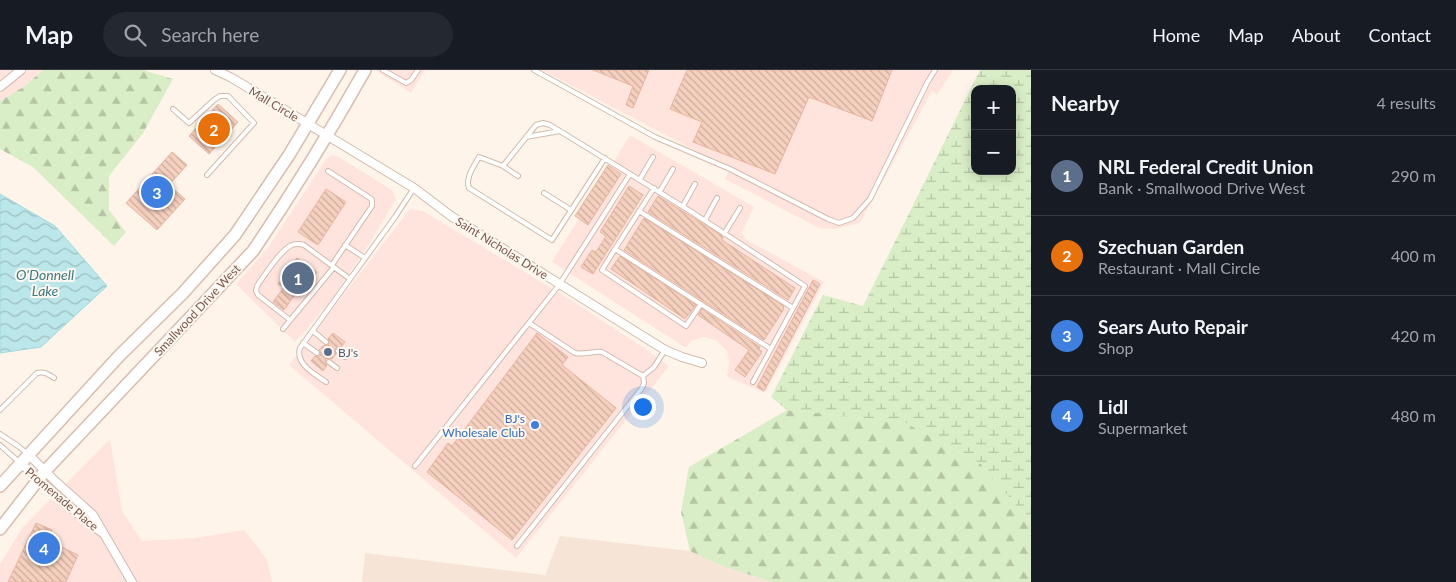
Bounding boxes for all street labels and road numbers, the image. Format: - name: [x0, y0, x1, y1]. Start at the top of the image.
- street label: Mall Circle: [246, 83, 302, 125]
- street label: Saint Nicholas Drive: [453, 214, 551, 282]
- street label: Smallwood Drive West: [151, 261, 244, 359]
- street label: Promenade Place: [22, 464, 102, 534]

